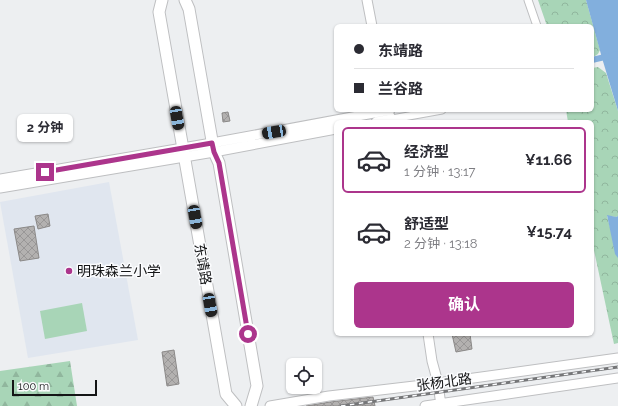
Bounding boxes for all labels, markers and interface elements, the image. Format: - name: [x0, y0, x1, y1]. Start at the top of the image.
- text: 东靖路: [378, 42, 423, 60]
- text: 兰谷路: [378, 80, 423, 98]
- car: [169, 105, 185, 131]
- callout: 2 分钟: [17, 114, 73, 142]
- text: 2 分钟: [27, 120, 63, 135]
- car: [261, 124, 287, 140]
- icon: car: [356, 142, 392, 178]
- text: 经济型: [404, 143, 449, 161]
- text: ¥11.66: [525, 151, 572, 169]
- route end: [36, 163, 54, 181]
- text: 1 分钟 · 13:17: [404, 164, 475, 179]
- car: [187, 204, 203, 230]
- icon: car: [356, 214, 392, 250]
- text: 舒适型: [404, 215, 449, 233]
- text: ¥15.74: [526, 223, 572, 241]
- text: 2 分钟 · 13:18: [404, 236, 477, 251]
- street label: 东靖路: [191, 242, 215, 286]
- place label: 明珠森兰小学: [77, 263, 161, 279]
- marker: 明珠森兰小学: [64, 266, 74, 276]
- button: 确认: [354, 282, 574, 328]
- car: [202, 292, 218, 318]
- route start: [239, 325, 257, 343]
- map controls: [286, 358, 322, 394]
- button: locate: [286, 358, 322, 394]
- street label: 张杨北路: [415, 370, 473, 394]
- scale bar: [12, 378, 97, 397]
- text: 100 m: [18, 380, 49, 393]

